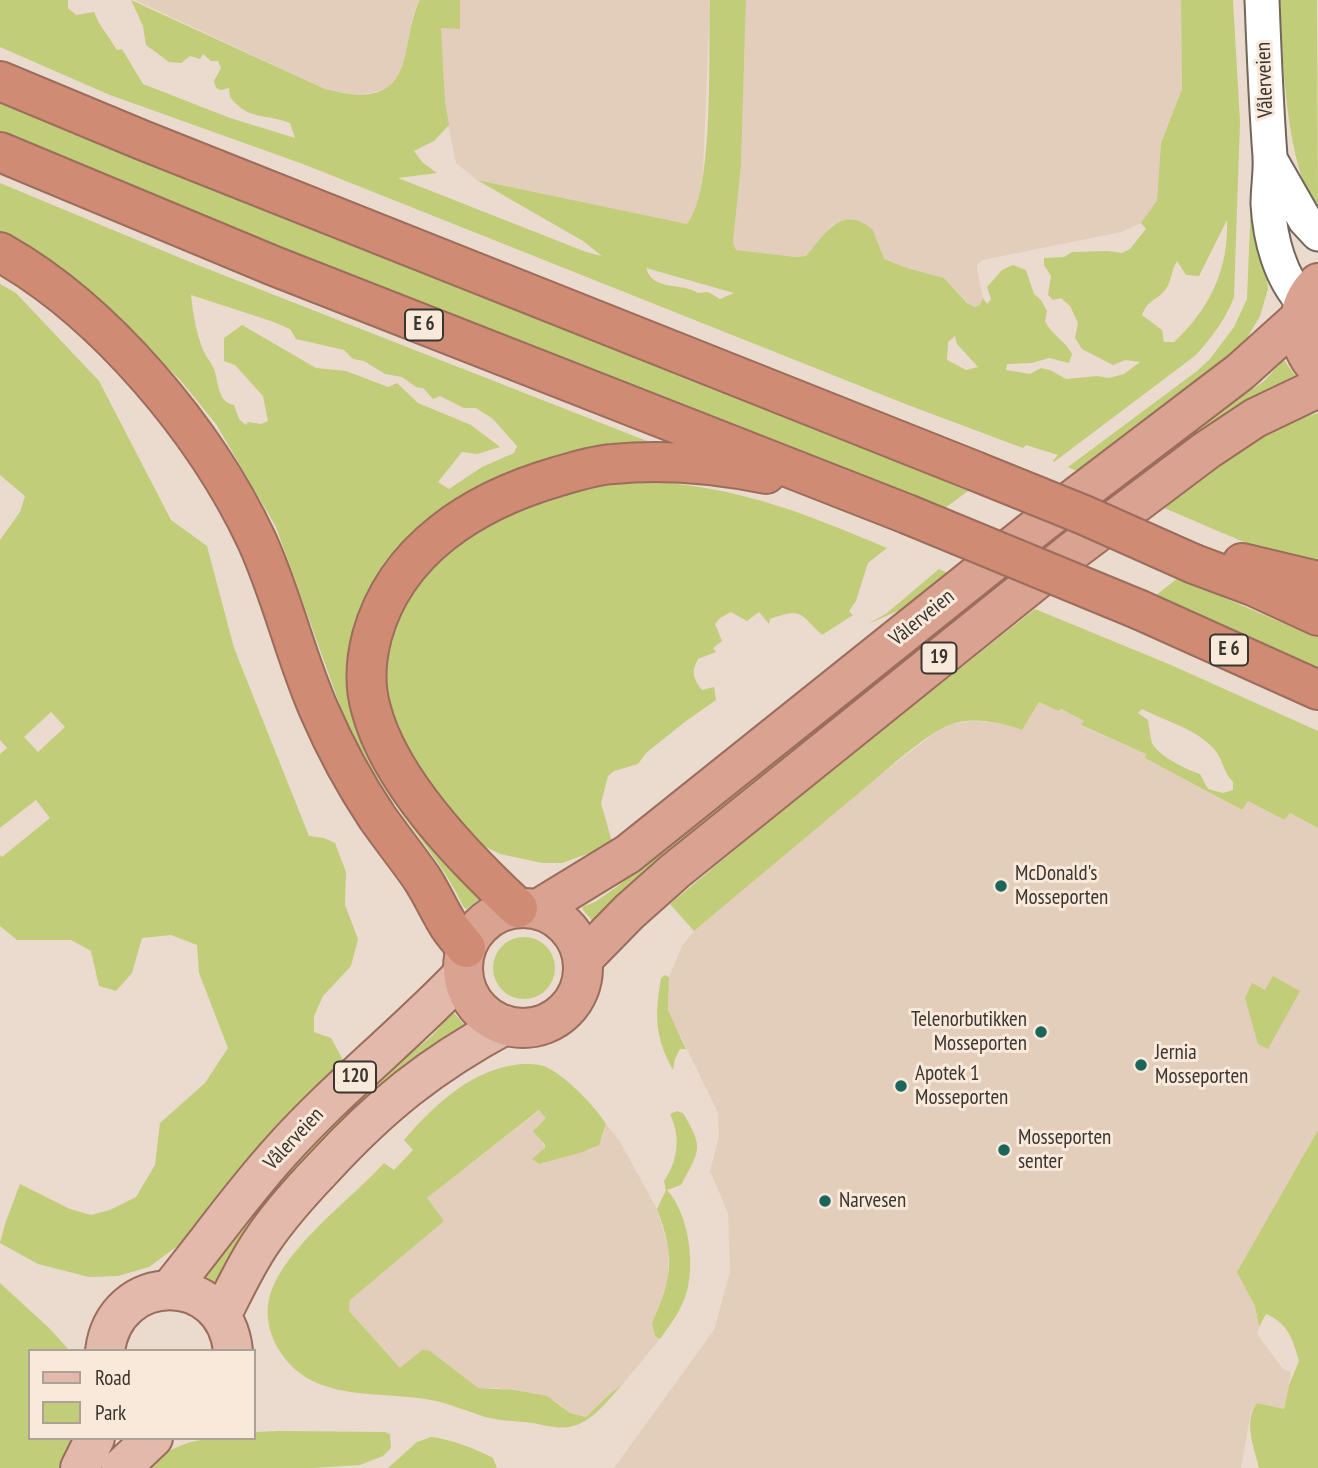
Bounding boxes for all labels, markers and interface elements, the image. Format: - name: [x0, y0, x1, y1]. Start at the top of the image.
- street label: Vålerveien: [1251, 42, 1279, 118]
- road number: E 6: [405, 310, 443, 340]
- street label: Vålerveien: [885, 584, 959, 652]
- road number: E 6: [1210, 635, 1248, 666]
- road number: 19: [922, 642, 956, 674]
- place label: McDonald's Mosseporten: [1015, 861, 1108, 911]
- marker: McDonald's Mosseporten: [993, 878, 1009, 894]
- place label: Telenorbutikken Mosseporten: [911, 1007, 1027, 1057]
- marker: Telenorbutikken Mosseporten: [1033, 1024, 1049, 1040]
- place label: Jernia Mosseporten: [1155, 1040, 1248, 1090]
- marker: Jernia Mosseporten: [1133, 1057, 1149, 1073]
- place label: Apotek 1 Mosseporten: [915, 1061, 1008, 1111]
- road number: 120: [334, 1062, 376, 1092]
- marker: Apotek 1 Mosseporten: [893, 1078, 909, 1094]
- street label: Vålerveien: [259, 1103, 329, 1175]
- place label: Mosseporten senter: [1018, 1125, 1111, 1175]
- marker: Mosseporten senter: [996, 1142, 1012, 1158]
- place label: Narvesen: [839, 1188, 906, 1214]
- marker: Narvesen: [817, 1193, 833, 1209]
- legend: [28, 1349, 256, 1440]
- text: Road: [95, 1364, 131, 1391]
- text: Park: [95, 1399, 126, 1426]

